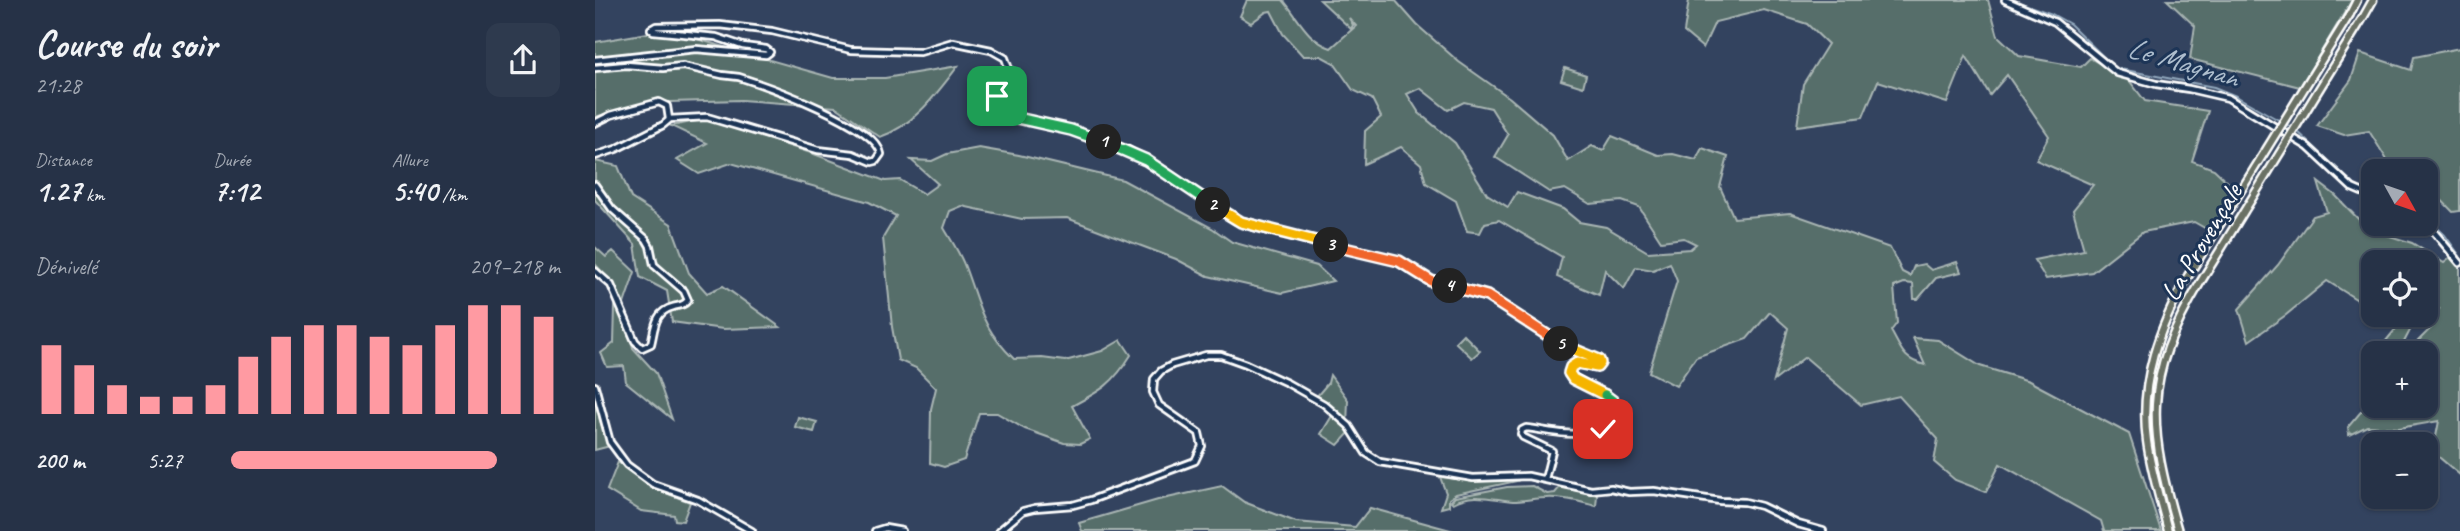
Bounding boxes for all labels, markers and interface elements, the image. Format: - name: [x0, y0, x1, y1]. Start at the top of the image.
- text: Course du soir: [35, 21, 217, 68]
- button: share: [486, 23, 560, 97]
- water label: Le Magnan: [2123, 28, 2245, 97]
- pin: [967, 66, 1027, 126]
- text: 21:28: [35, 71, 81, 100]
- icon: arrive: [978, 77, 1016, 115]
- pin: 1: [1086, 124, 1121, 160]
- text: 1: [1099, 129, 1108, 153]
- text: Distance: [35, 148, 92, 172]
- text: Durée: [213, 148, 251, 172]
- text: Allure: [392, 148, 428, 172]
- north arrow: [2361, 159, 2438, 236]
- map controls: [2361, 159, 2438, 509]
- text: 1.27: [35, 172, 81, 210]
- text: 7:12: [213, 172, 260, 210]
- text: 5:40: [392, 172, 438, 210]
- street label: La Provençale: [2152, 175, 2251, 307]
- text: km: [81, 183, 105, 207]
- text: /km: [438, 183, 467, 207]
- pin: 2: [1195, 188, 1231, 222]
- text: 2: [1208, 192, 1217, 216]
- pin: 3: [1313, 228, 1349, 262]
- text: 3: [1326, 232, 1335, 256]
- button: locate: [2361, 250, 2438, 327]
- text: Dénivelé: [35, 252, 97, 281]
- text: 209–218 m: [469, 252, 560, 281]
- pin: 4: [1433, 268, 1467, 304]
- text: 4: [1445, 273, 1454, 297]
- pin: 5: [1543, 326, 1579, 362]
- text: 5: [1556, 331, 1565, 355]
- button: +: [2361, 341, 2438, 418]
- pin: [1573, 399, 1633, 459]
- icon: check: [1584, 410, 1622, 448]
- button: −: [2361, 432, 2438, 509]
- text: 200 m: [35, 446, 85, 475]
- text: 5:27: [147, 446, 183, 475]

